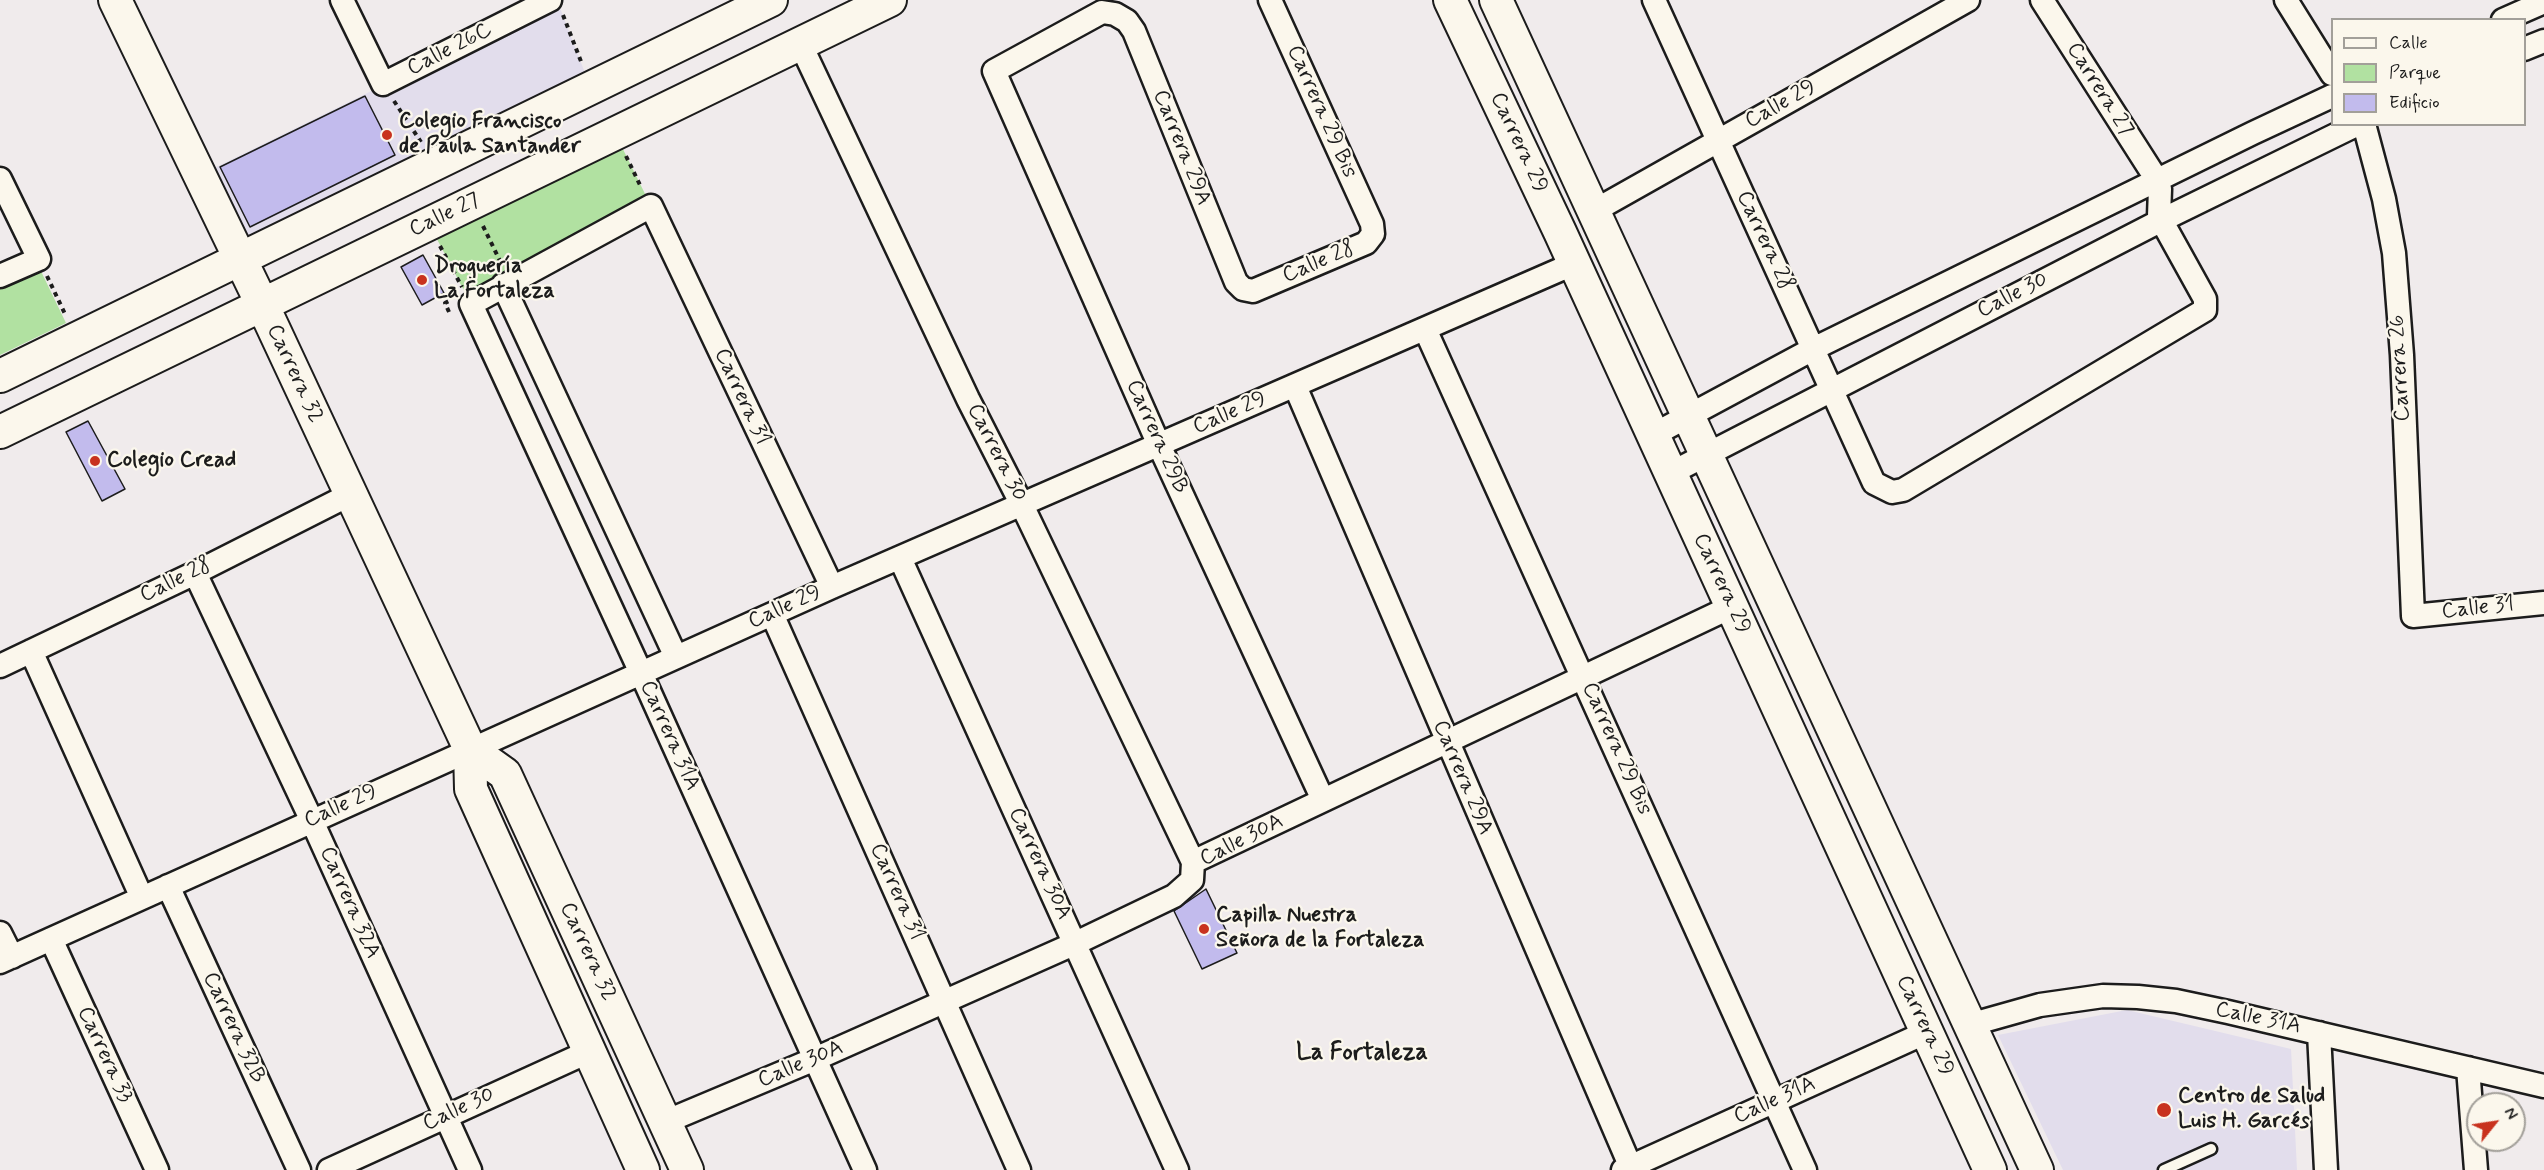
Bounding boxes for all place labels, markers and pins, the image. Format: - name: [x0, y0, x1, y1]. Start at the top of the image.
- place label: Colegio Francisco de Paula Santander: [399, 109, 581, 160]
- marker: Colegio Francisco de Paula Santander: [380, 128, 394, 142]
- place label: Droguería La Fortaleza: [434, 254, 555, 306]
- marker: Droguería La Fortaleza: [415, 273, 429, 287]
- place label: Colegio Cread: [107, 448, 236, 474]
- marker: Colegio Cread: [88, 454, 102, 468]
- place label: Capilla Nuestra Señora de la Fortaleza: [1216, 903, 1425, 954]
- marker: Capilla Nuestra Señora de la Fortaleza: [1197, 922, 1211, 936]
- place label: Centro de Salud Luis H. Garcés: [2178, 1084, 2325, 1136]
- marker: Centro de Salud Luis H. Garcés: [2155, 1101, 2173, 1119]

